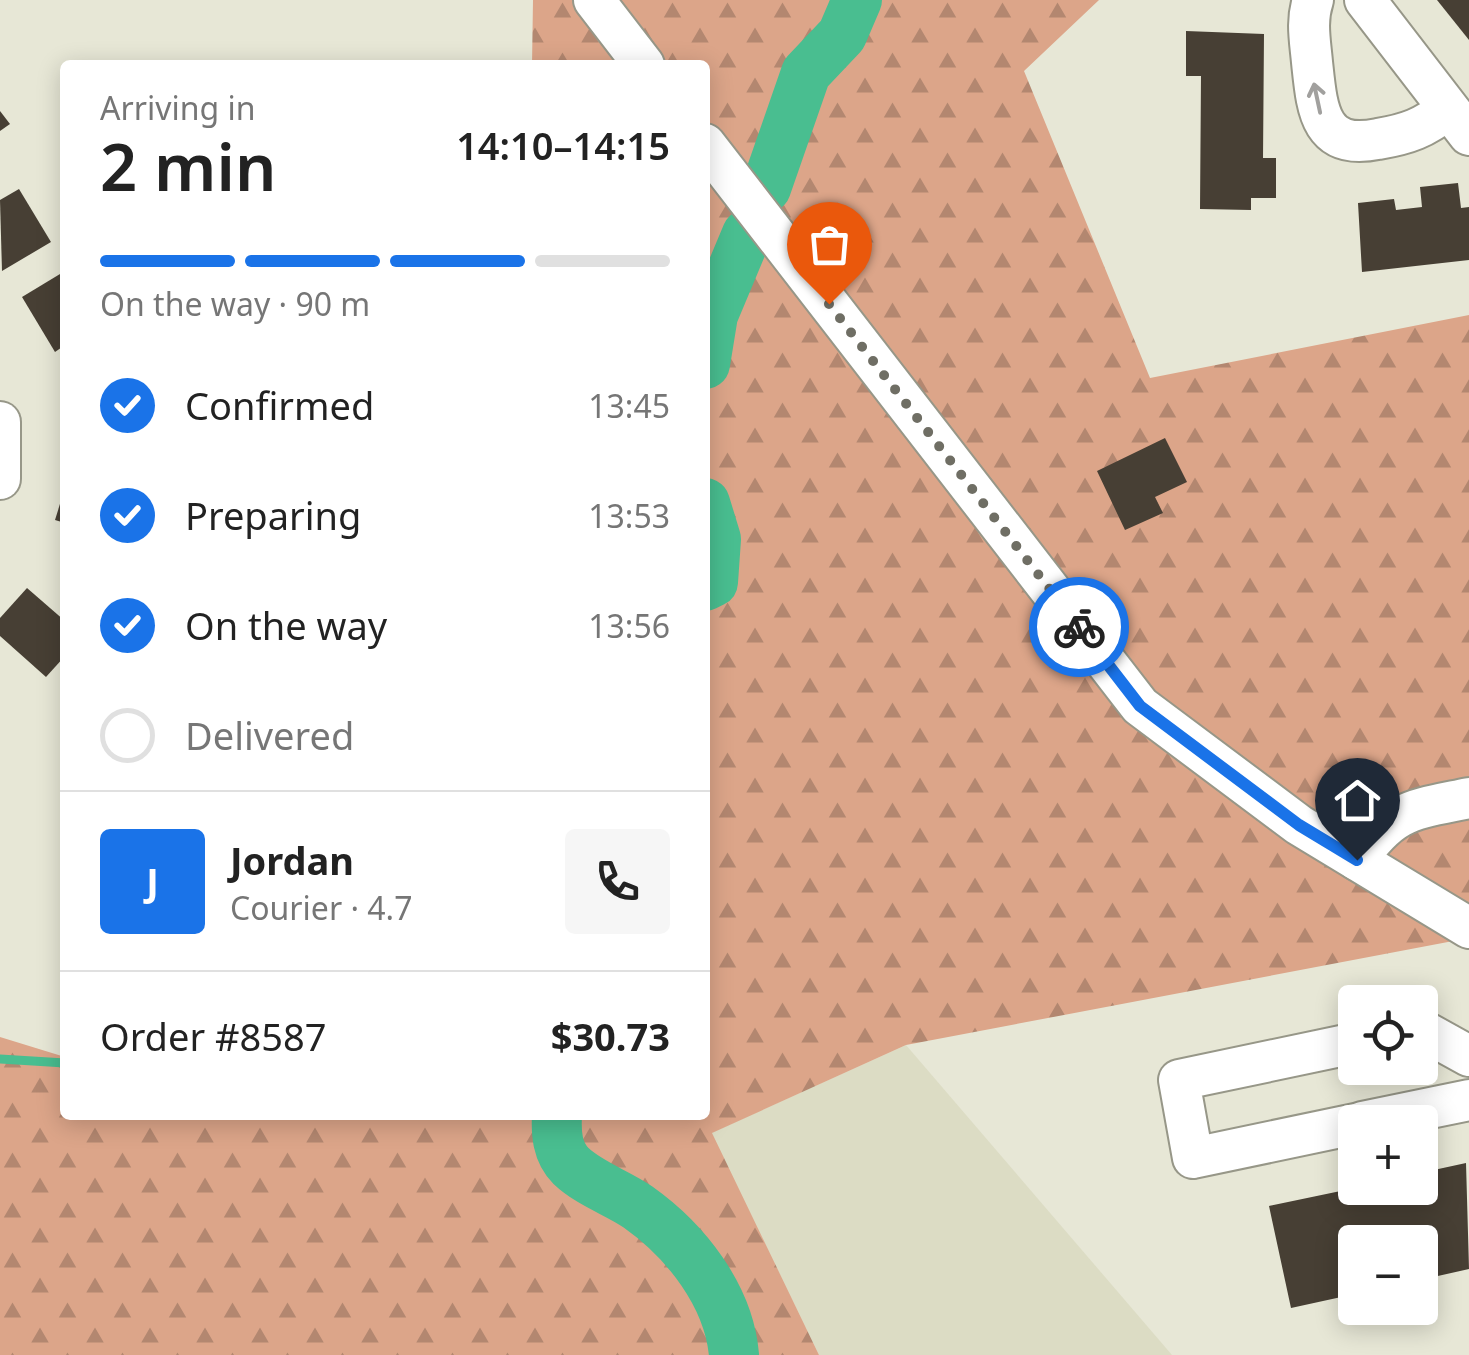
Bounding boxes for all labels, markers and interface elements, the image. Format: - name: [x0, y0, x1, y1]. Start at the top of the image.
- one-way arrow: [1307, 83, 1326, 115]
- text: Arriving in: [100, 86, 255, 129]
- text: 14:10–14:15: [456, 119, 670, 171]
- text: 2 min: [100, 122, 276, 210]
- pin: [787, 202, 872, 305]
- icon: bag: [802, 217, 857, 272]
- text: On the way · 90 m: [100, 282, 370, 325]
- icon: check: [100, 378, 155, 433]
- text: Confirmed: [185, 379, 374, 431]
- text: 13:45: [588, 384, 670, 427]
- icon: check: [100, 488, 155, 543]
- text: Preparing: [185, 489, 361, 541]
- text: 13:53: [588, 494, 670, 537]
- courier: [1029, 577, 1129, 677]
- icon: check: [100, 598, 155, 653]
- text: On the way: [185, 599, 387, 651]
- icon: bike: [1052, 600, 1107, 655]
- text: 13:56: [588, 604, 670, 647]
- text: Delivered: [185, 709, 354, 761]
- pin: [1315, 758, 1400, 861]
- icon: home: [1330, 773, 1385, 828]
- button: phone: [565, 829, 670, 934]
- text: Jordan: [230, 834, 354, 886]
- text: J: [146, 855, 159, 907]
- text: Courier · 4.7: [230, 886, 413, 929]
- map controls: [1338, 985, 1438, 1325]
- button: locate: [1338, 985, 1438, 1085]
- text: Order #8587: [100, 1010, 326, 1062]
- text: $30.73: [551, 1010, 670, 1062]
- button: +: [1338, 1105, 1438, 1205]
- button: −: [1338, 1225, 1438, 1325]

